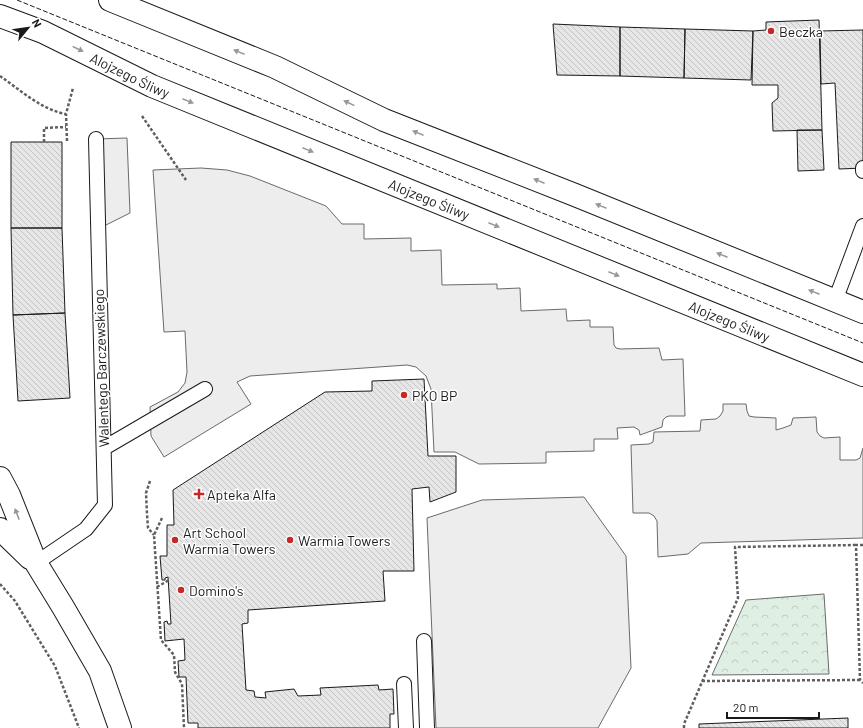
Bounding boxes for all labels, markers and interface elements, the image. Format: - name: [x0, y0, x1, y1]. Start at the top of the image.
- north arrow: [8, 8, 48, 48]
- text: N: [30, 17, 45, 29]
- place label: Beczka: [779, 23, 823, 40]
- marker: Beczka: [766, 26, 776, 36]
- one-way arrow: [72, 46, 84, 52]
- street label: Alojzego Śliwy: [88, 48, 173, 101]
- one-way arrow: [233, 49, 245, 55]
- one-way arrow: [182, 98, 194, 104]
- one-way arrow: [343, 100, 355, 106]
- one-way arrow: [412, 130, 423, 136]
- one-way arrow: [303, 147, 315, 153]
- street label: Alojzego Śliwy: [386, 175, 473, 223]
- one-way arrow: [532, 177, 544, 183]
- one-way arrow: [596, 203, 607, 209]
- one-way arrow: [488, 222, 500, 228]
- one-way arrow: [715, 252, 727, 258]
- one-way arrow: [608, 270, 620, 277]
- street label: Walentego Barczewskiego: [90, 288, 112, 448]
- one-way arrow: [807, 289, 819, 295]
- street label: Alojzego Śliwy: [687, 297, 773, 345]
- place label: PKO BP: [412, 387, 457, 404]
- marker: PKO BP: [399, 390, 409, 400]
- place label: Apteka Alfa: [207, 486, 276, 503]
- marker: Apteka Alfa: [194, 489, 204, 499]
- one-way arrow: [13, 507, 19, 519]
- place label: Art School Warmia Towers: [183, 524, 276, 557]
- place label: Warmia Towers: [298, 532, 391, 549]
- marker: Art School Warmia Towers: [170, 535, 180, 545]
- marker: Warmia Towers: [285, 535, 295, 545]
- place label: Domino's: [189, 582, 244, 599]
- marker: Domino's: [176, 585, 186, 595]
- scale bar: [727, 694, 819, 720]
- text: 20 m: [733, 700, 759, 714]

